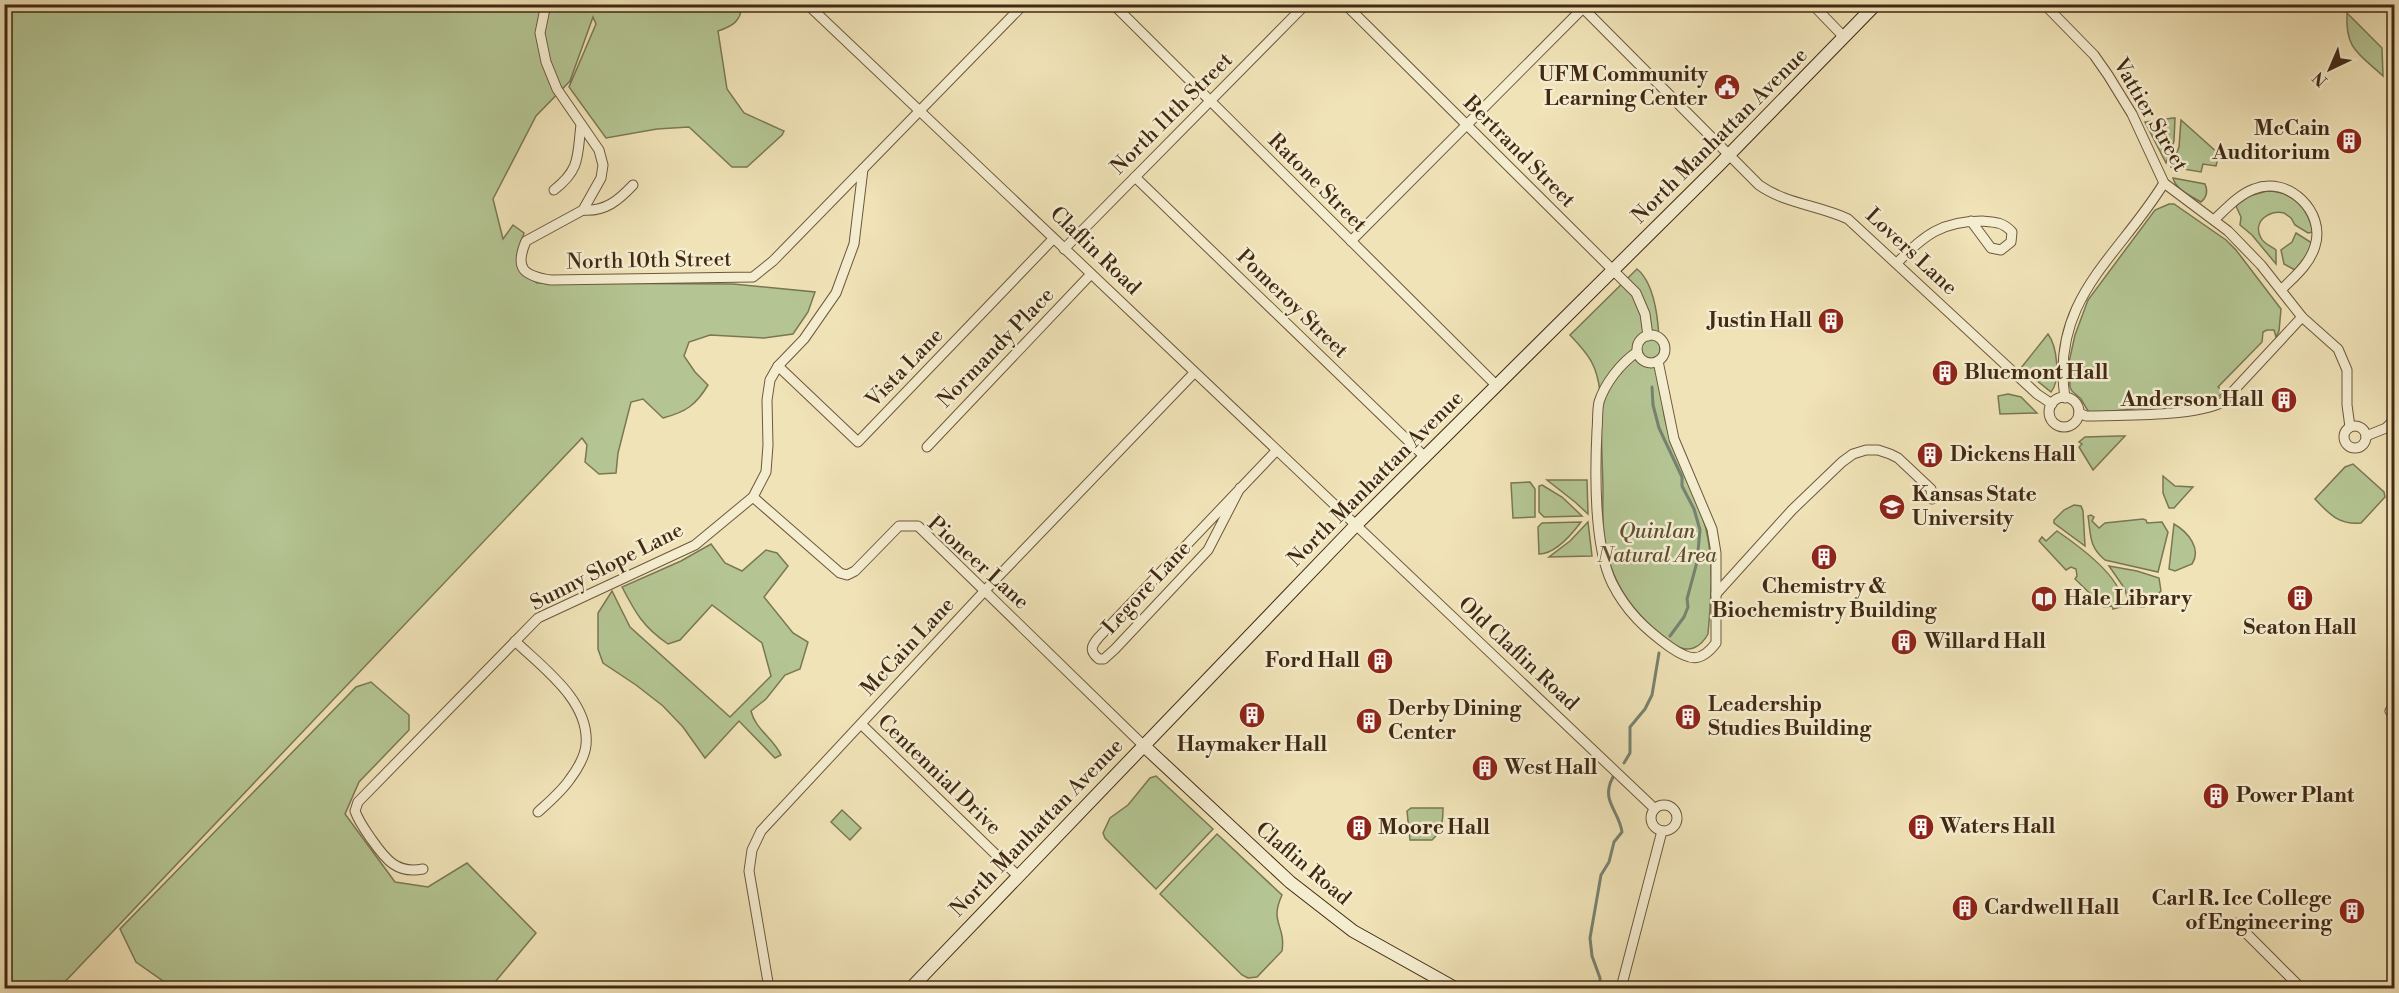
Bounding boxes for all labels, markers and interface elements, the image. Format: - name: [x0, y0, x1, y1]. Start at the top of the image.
- north arrow: [2300, 39, 2360, 99]
- street label: North Manhattan Avenue: [1627, 43, 1813, 229]
- street label: North 11th Street: [1106, 47, 1239, 180]
- street label: Vattier Street: [2107, 53, 2193, 177]
- place label: UFM Community Learning Center: [1538, 62, 1708, 112]
- text: N: [2309, 67, 2332, 91]
- public building icon: UFM Community Learning Center: [1712, 72, 1742, 102]
- street label: Bertrand Street: [1457, 90, 1581, 214]
- place label: McCain Auditorium: [2212, 116, 2330, 166]
- building icon: McCain Auditorium: [2334, 126, 2364, 156]
- street label: Ratone Street: [1262, 128, 1372, 238]
- street label: Claflin Road: [1044, 201, 1146, 301]
- street label: Lovers Lane: [1860, 203, 1962, 301]
- street label: Pomeroy Street: [1231, 244, 1354, 364]
- street label: North 10th Street: [566, 247, 732, 275]
- street label: Normandy Place: [932, 282, 1060, 414]
- building icon: Justin Hall: [1816, 306, 1846, 336]
- place label: Justin Hall: [1706, 308, 1812, 334]
- street label: Vista Lane: [860, 323, 949, 414]
- building icon: Bluemont Hall: [1930, 358, 1960, 388]
- place label: Bluemont Hall: [1964, 360, 2109, 386]
- building icon: Anderson Hall: [2269, 385, 2299, 415]
- street label: North Manhattan Avenue: [1283, 386, 1469, 572]
- place label: Anderson Hall: [2120, 387, 2264, 413]
- building icon: Dickens Hall: [1915, 440, 1945, 470]
- place label: Dickens Hall: [1950, 442, 2076, 468]
- place label: Kansas State University: [1912, 482, 2037, 532]
- school or university icon: Kansas State University: [1877, 492, 1907, 522]
- street label: Pioneer Lane: [922, 511, 1034, 615]
- street label: Sunny Slope Lane: [526, 517, 688, 617]
- park label: Quinlan Natural Area: [1596, 519, 1717, 569]
- street label: Legore Lane: [1097, 536, 1197, 640]
- building icon: Chemistry & Biochemistry Building: [1809, 542, 1839, 572]
- place label: Chemistry & Biochemistry Building: [1712, 574, 1937, 624]
- building icon: Seaton Hall: [2285, 583, 2315, 613]
- library icon: Hale Library: [2029, 584, 2059, 614]
- place label: Hale Library: [2064, 586, 2193, 612]
- street label: McCain Lane: [856, 592, 960, 702]
- street label: Old Claflin Road: [1452, 592, 1584, 716]
- place label: Seaton Hall: [2243, 615, 2357, 641]
- building icon: Willard Hall: [1889, 627, 1919, 657]
- place label: Willard Hall: [1923, 629, 2046, 655]
- building icon: Ford Hall: [1365, 646, 1395, 676]
- place label: Ford Hall: [1265, 648, 1360, 674]
- place label: Leadership Studies Building: [1708, 692, 1872, 742]
- place label: Derby Dining Center: [1388, 696, 1522, 746]
- building icon: Haymaker Hall: [1237, 700, 1267, 730]
- building icon: Leadership Studies Building: [1673, 702, 1703, 732]
- building icon: Derby Dining Center: [1354, 706, 1384, 736]
- street label: Centennial Drive: [872, 709, 1006, 841]
- place label: Haymaker Hall: [1177, 732, 1327, 758]
- street label: North Manhattan Avenue: [945, 733, 1129, 923]
- building icon: West Hall: [1470, 753, 1500, 783]
- place label: West Hall: [1503, 755, 1598, 781]
- building icon: Power Plant: [2201, 781, 2231, 811]
- place label: Power Plant: [2236, 783, 2355, 809]
- building icon: Waters Hall: [1906, 812, 1936, 842]
- building icon: Moore Hall: [1344, 813, 1374, 843]
- place label: Waters Hall: [1939, 814, 2055, 840]
- place label: Moore Hall: [1378, 815, 1490, 841]
- street label: Claflin Road: [1250, 817, 1356, 911]
- place label: Carl R. Ice College of Engineering: [2151, 886, 2333, 936]
- building icon: Cardwell Hall: [1950, 893, 1980, 923]
- place label: Cardwell Hall: [1984, 895, 2119, 921]
- building icon: Carl R. Ice College of Engineering: [2337, 896, 2367, 926]

